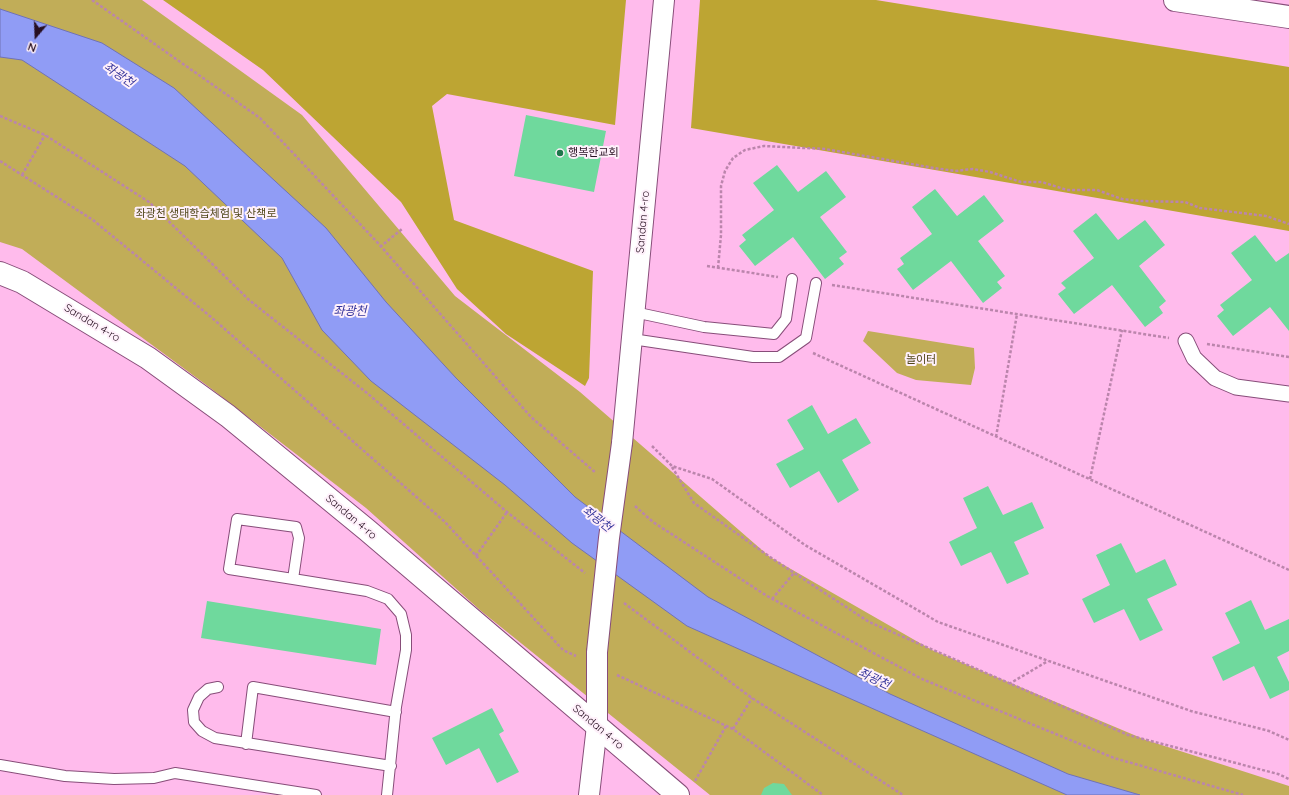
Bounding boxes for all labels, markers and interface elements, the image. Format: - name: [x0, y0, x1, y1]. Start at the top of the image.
- north arrow: [16, 16, 56, 56]
- text: N: [26, 39, 38, 55]
- water label: 좌광천: [101, 60, 137, 90]
- place label: 행복한교회: [568, 146, 619, 160]
- marker: 행복한교회: [555, 148, 565, 158]
- street label: Sandan 4-ro: [634, 190, 652, 254]
- park label: 좌광천 생태학습체험 및 산책로: [136, 207, 276, 221]
- street label: Sandan 4-ro: [62, 301, 122, 345]
- water label: 좌광천: [333, 304, 367, 318]
- park label: 놀이터: [906, 353, 936, 367]
- street label: Sandan 4-ro: [323, 492, 379, 542]
- water label: 좌광천: [580, 503, 614, 535]
- water label: 좌광천: [856, 665, 892, 693]
- street label: Sandan 4-ro: [570, 702, 626, 752]

